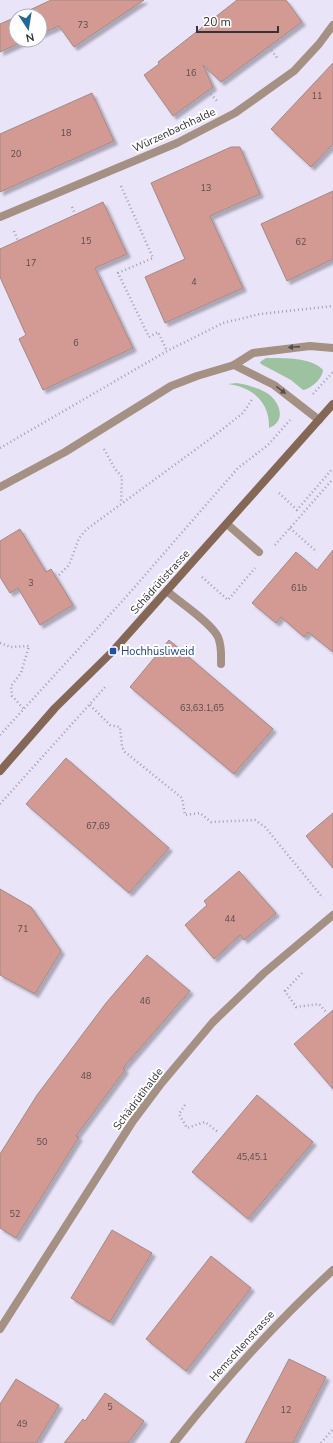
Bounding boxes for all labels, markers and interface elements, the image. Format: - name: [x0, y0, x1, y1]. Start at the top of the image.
- north arrow: [8, 8, 48, 48]
- scale bar: [197, 8, 278, 34]
- text: 20 m: [203, 14, 231, 30]
- house number: 73: [78, 19, 88, 31]
- text: N: [24, 29, 36, 45]
- house number: 16: [186, 67, 196, 79]
- house number: 11: [312, 90, 322, 102]
- street label: Würzenbachhalde: [130, 104, 218, 156]
- house number: 18: [61, 127, 71, 139]
- house number: 20: [11, 148, 21, 160]
- house number: 13: [201, 182, 211, 194]
- house number: 15: [81, 235, 91, 247]
- house number: 62: [296, 236, 306, 248]
- house number: 17: [26, 257, 36, 269]
- house number: 4: [191, 276, 197, 288]
- house number: 6: [73, 337, 79, 349]
- one-way arrow: [288, 344, 300, 351]
- one-way arrow: [275, 386, 286, 394]
- street label: Schädrütistrasse: [127, 546, 193, 618]
- house number: 3: [28, 577, 34, 589]
- house number: 61b: [291, 582, 307, 594]
- place label: Hochhüsliweid: [121, 644, 194, 659]
- marker: Hochhüsliweid: [108, 646, 118, 656]
- house number: 63,63.1,65: [180, 702, 224, 714]
- house number: 67,69: [86, 820, 110, 832]
- house number: 44: [225, 913, 236, 925]
- house number: 71: [18, 923, 28, 935]
- house number: 46: [140, 995, 150, 1007]
- street label: Schädrütihalde: [110, 1065, 166, 1133]
- house number: 48: [81, 1070, 91, 1082]
- house number: 50: [37, 1136, 47, 1148]
- house number: 45,45.1: [236, 1151, 268, 1163]
- house number: 52: [10, 1208, 20, 1220]
- street label: Hemschlenstrasse: [206, 1307, 278, 1385]
- house number: 5: [107, 1401, 113, 1413]
- house number: 12: [281, 1404, 291, 1416]
- house number: 49: [17, 1418, 27, 1430]

